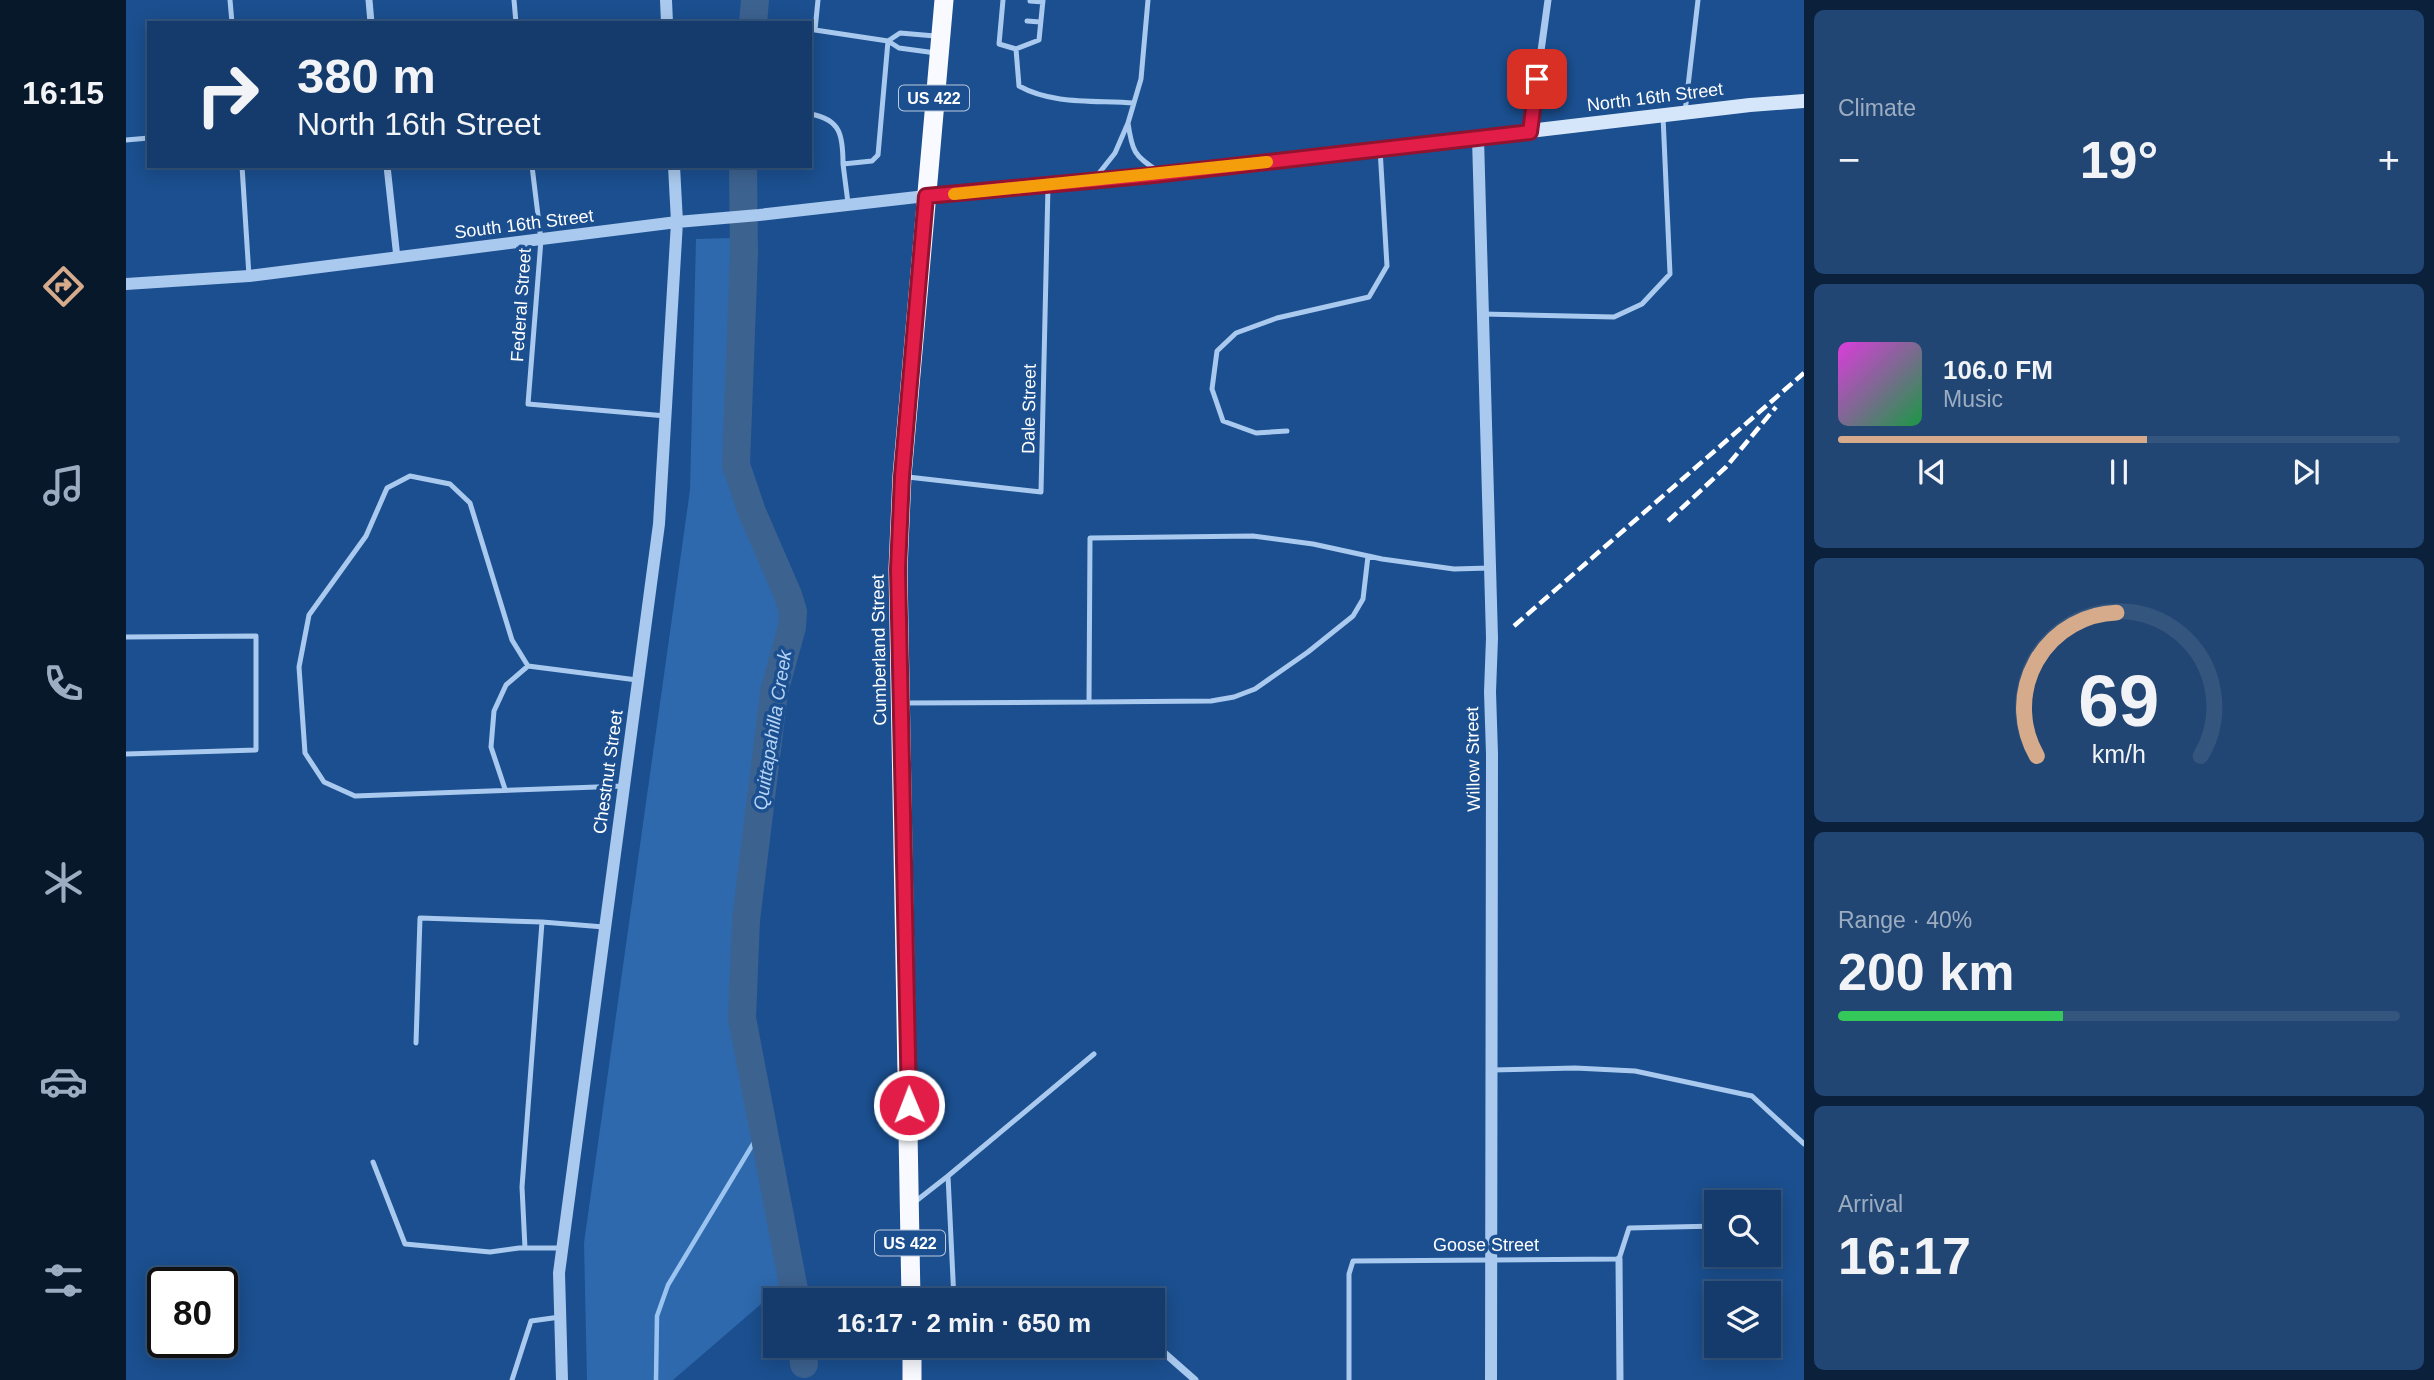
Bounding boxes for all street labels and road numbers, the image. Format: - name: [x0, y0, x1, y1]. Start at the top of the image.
- street label: North 16th Street: [1586, 79, 1724, 115]
- road number: US 422: [899, 86, 969, 110]
- street label: South 16th Street: [453, 206, 595, 242]
- street label: Federal Street: [507, 247, 535, 363]
- street label: Dale Street: [1018, 364, 1040, 454]
- street label: Cumberland Street: [868, 574, 890, 726]
- street label: Willow Street: [1462, 706, 1484, 812]
- street label: Chestnut Street: [589, 709, 627, 835]
- road number: US 422: [875, 1231, 945, 1256]
- street label: Goose Street: [1433, 1235, 1539, 1255]

